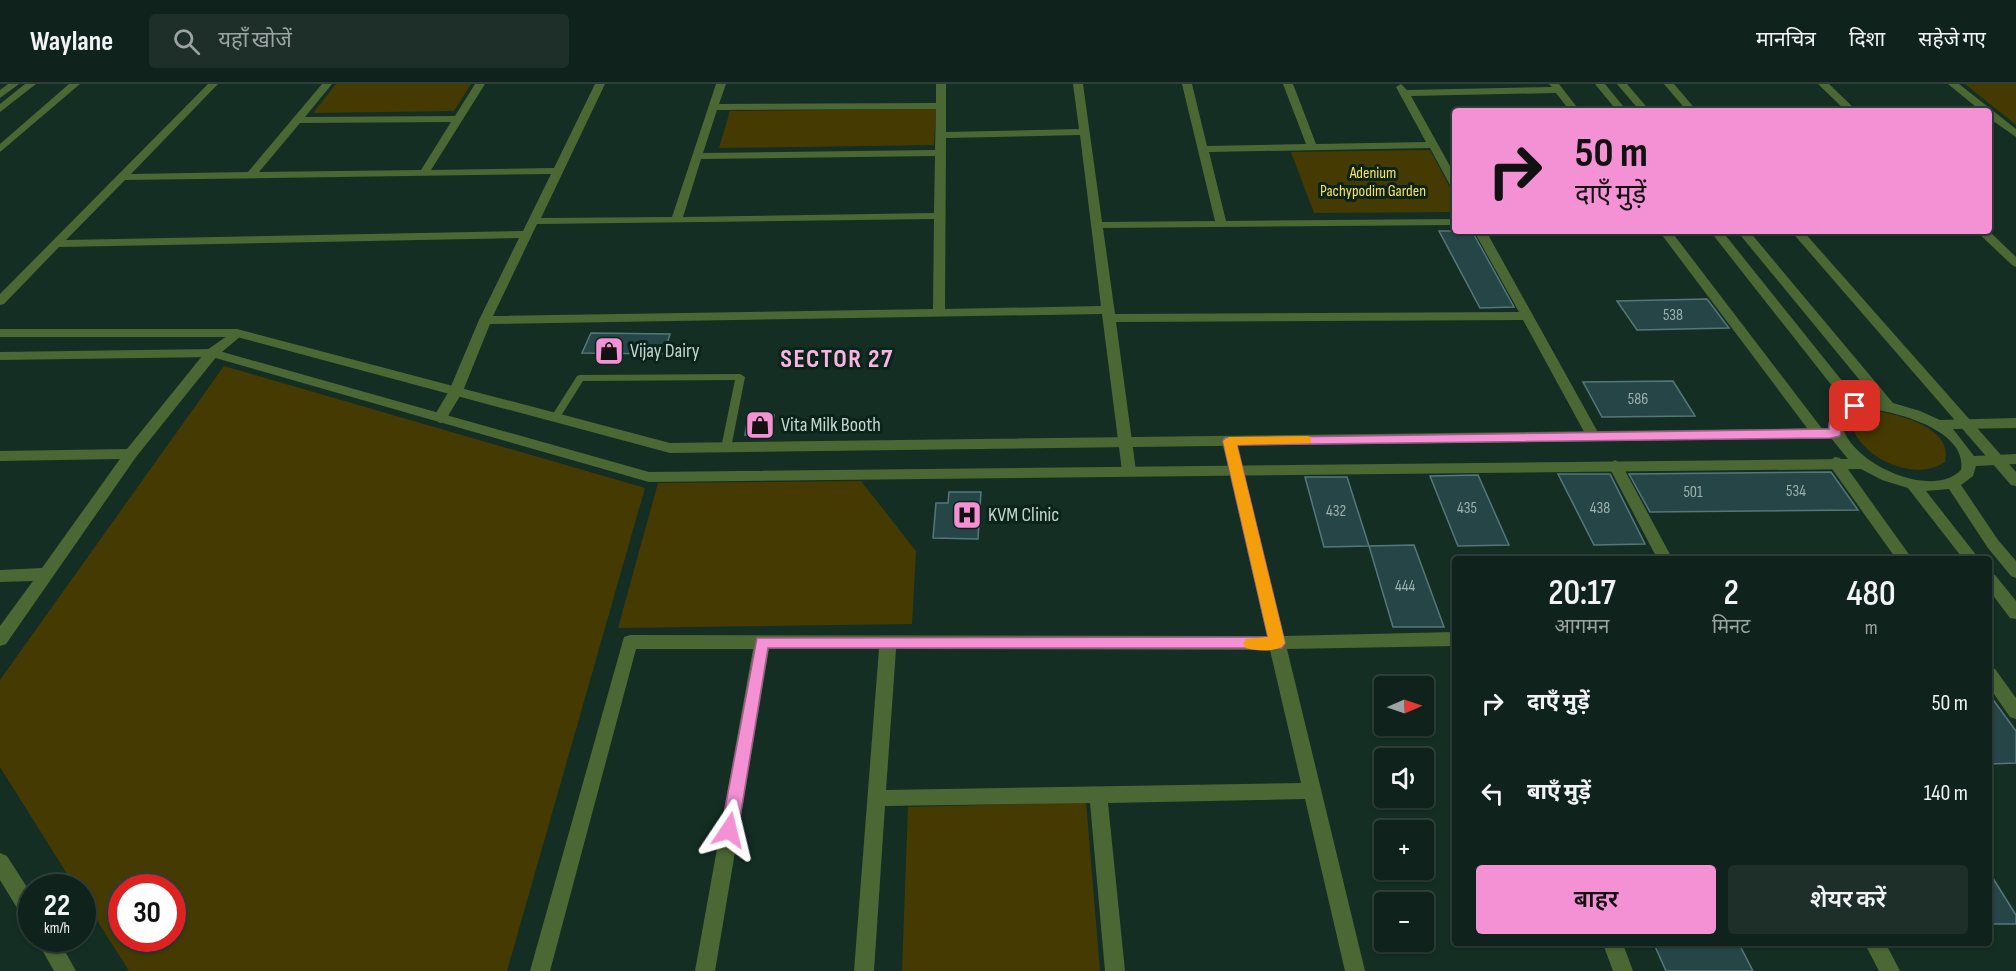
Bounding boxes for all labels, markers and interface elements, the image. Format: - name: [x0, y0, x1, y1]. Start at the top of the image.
- search box: [149, 14, 569, 68]
- text: Waylane: [30, 25, 113, 58]
- icon: search: [170, 25, 203, 58]
- text: यहाँ खोजें: [218, 27, 292, 54]
- text: मानचित्र: [1756, 27, 1816, 52]
- text: दिशा: [1849, 27, 1885, 52]
- text: सहेजे गए: [1918, 27, 1986, 52]
- text: 50 m: [1575, 128, 1648, 179]
- icon: right: [1476, 132, 1554, 210]
- park label: Adenium Pachypodim Garden: [1320, 164, 1426, 201]
- text: दाएँ मुड़ें: [1575, 179, 1646, 211]
- house number: 538: [1663, 306, 1683, 325]
- shop icon: Vijay Dairy: [593, 335, 625, 367]
- place label: Vijay Dairy: [630, 339, 700, 363]
- district label: SECTOR 27: [780, 344, 894, 375]
- pin: [1829, 380, 1880, 431]
- icon: arrive: [1838, 389, 1871, 422]
- house number: 586: [1628, 390, 1648, 409]
- shop icon: Vita Milk Booth: [744, 409, 776, 441]
- place label: Vita Milk Booth: [781, 413, 881, 437]
- house number: 534: [1786, 482, 1806, 501]
- house number: 501: [1683, 483, 1703, 502]
- hospital icon: KVM Clinic: [951, 499, 983, 531]
- house number: 435: [1457, 499, 1477, 518]
- house number: 438: [1590, 499, 1610, 518]
- house number: 432: [1326, 502, 1346, 521]
- place label: KVM Clinic: [988, 503, 1059, 527]
- text: 20:17: [1548, 572, 1616, 615]
- text: 2: [1723, 572, 1739, 615]
- text: 480: [1846, 573, 1896, 616]
- house number: 444: [1395, 577, 1415, 596]
- text: आगमन: [1555, 615, 1609, 639]
- text: मिनट: [1712, 615, 1750, 639]
- text: m: [1865, 616, 1878, 640]
- north arrow: [1374, 676, 1434, 736]
- map controls: [1374, 676, 1434, 952]
- icon: right: [1476, 687, 1509, 720]
- text: दाएँ मुड़ें: [1527, 689, 1590, 716]
- text: 50 m: [1932, 690, 1968, 717]
- button: sound: [1374, 748, 1434, 808]
- icon: left: [1476, 777, 1509, 810]
- text: बाएँ मुड़ें: [1527, 779, 1591, 806]
- text: 140 m: [1924, 780, 1968, 807]
- position arrow: [697, 798, 761, 862]
- button: +: [1374, 820, 1434, 880]
- button: बाहर: [1476, 865, 1716, 934]
- button: शेयर करें: [1728, 865, 1968, 934]
- speed limit sign: 30: [108, 874, 186, 952]
- text: 22: [44, 888, 70, 924]
- button: −: [1374, 892, 1434, 952]
- text: km/h: [44, 919, 70, 938]

